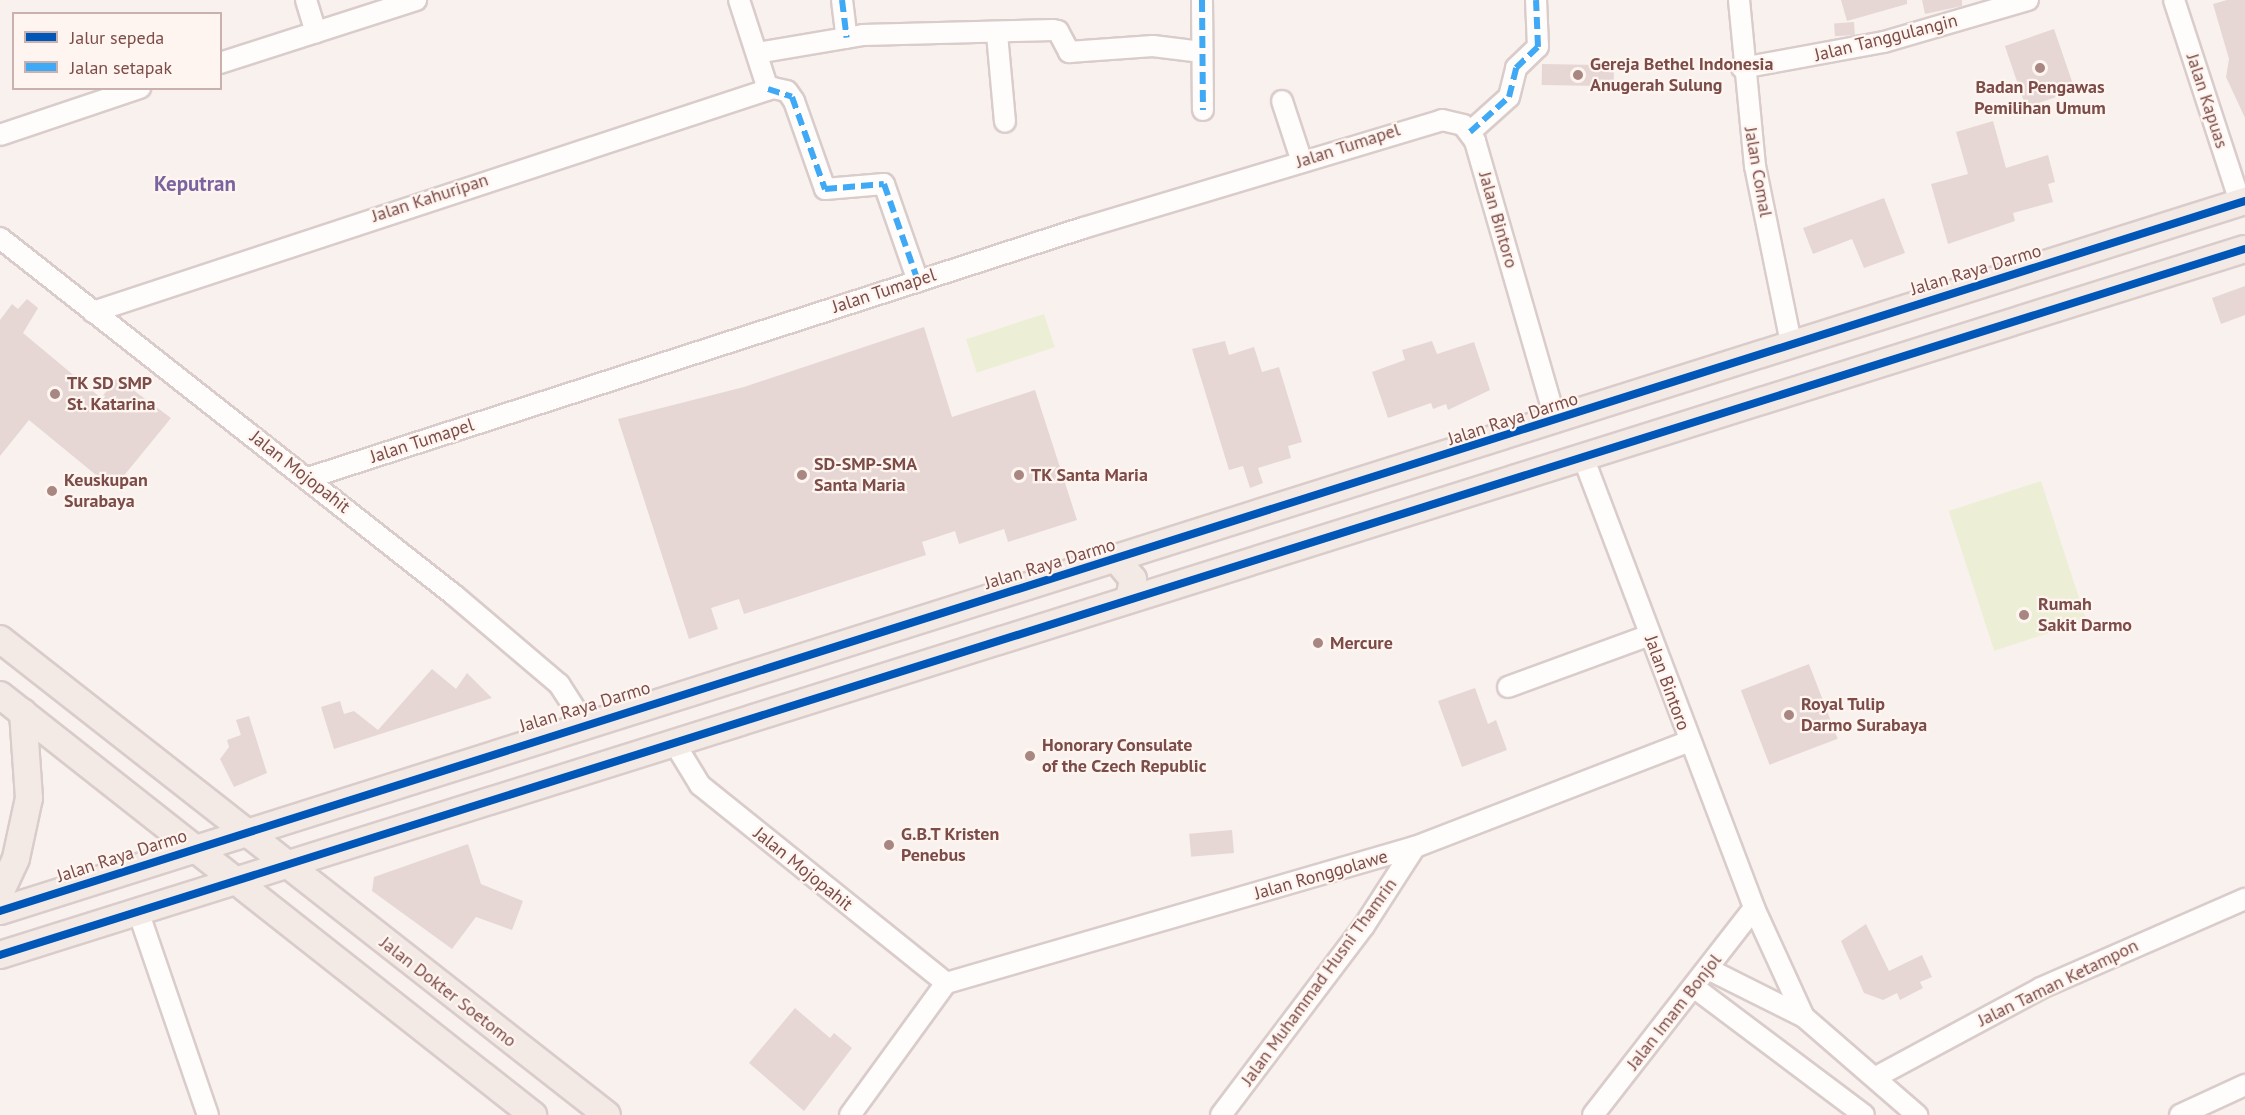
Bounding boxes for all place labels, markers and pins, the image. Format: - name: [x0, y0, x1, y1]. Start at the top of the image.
- place label: Gereja Bethel Indonesia Anugerah Sulung: [1590, 54, 1773, 97]
- marker: Badan Pengawas Pemilihan Umum: [2033, 61, 2047, 75]
- marker: Gereja Bethel Indonesia Anugerah Sulung: [1571, 68, 1585, 82]
- place label: Badan Pengawas Pemilihan Umum: [1974, 77, 2106, 119]
- place label: TK SD SMP St. Katarina: [67, 373, 157, 416]
- marker: TK SD SMP St. Katarina: [48, 387, 62, 401]
- place label: SD-SMP-SMA Santa Maria: [814, 454, 917, 496]
- place label: TK Santa Maria: [1031, 464, 1148, 486]
- marker: SD-SMP-SMA Santa Maria: [795, 468, 809, 482]
- marker: TK Santa Maria: [1012, 468, 1026, 482]
- place label: Keuskupan Surabaya: [64, 470, 148, 512]
- marker: Keuskupan Surabaya: [45, 484, 59, 498]
- place label: Rumah Sakit Darmo: [2038, 594, 2132, 636]
- marker: Rumah Sakit Darmo: [2015, 606, 2033, 624]
- place label: Mercure: [1330, 632, 1393, 654]
- marker: Mercure: [1311, 636, 1325, 650]
- place label: Royal Tulip Darmo Surabaya: [1801, 694, 1927, 736]
- marker: Royal Tulip Darmo Surabaya: [1782, 708, 1796, 722]
- place label: Honorary Consulate of the Czech Republic: [1042, 735, 1207, 777]
- marker: Honorary Consulate of the Czech Republic: [1023, 749, 1037, 763]
- place label: G.B.T Kristen Penebus: [901, 824, 1000, 866]
- marker: G.B.T Kristen Penebus: [882, 838, 896, 852]

